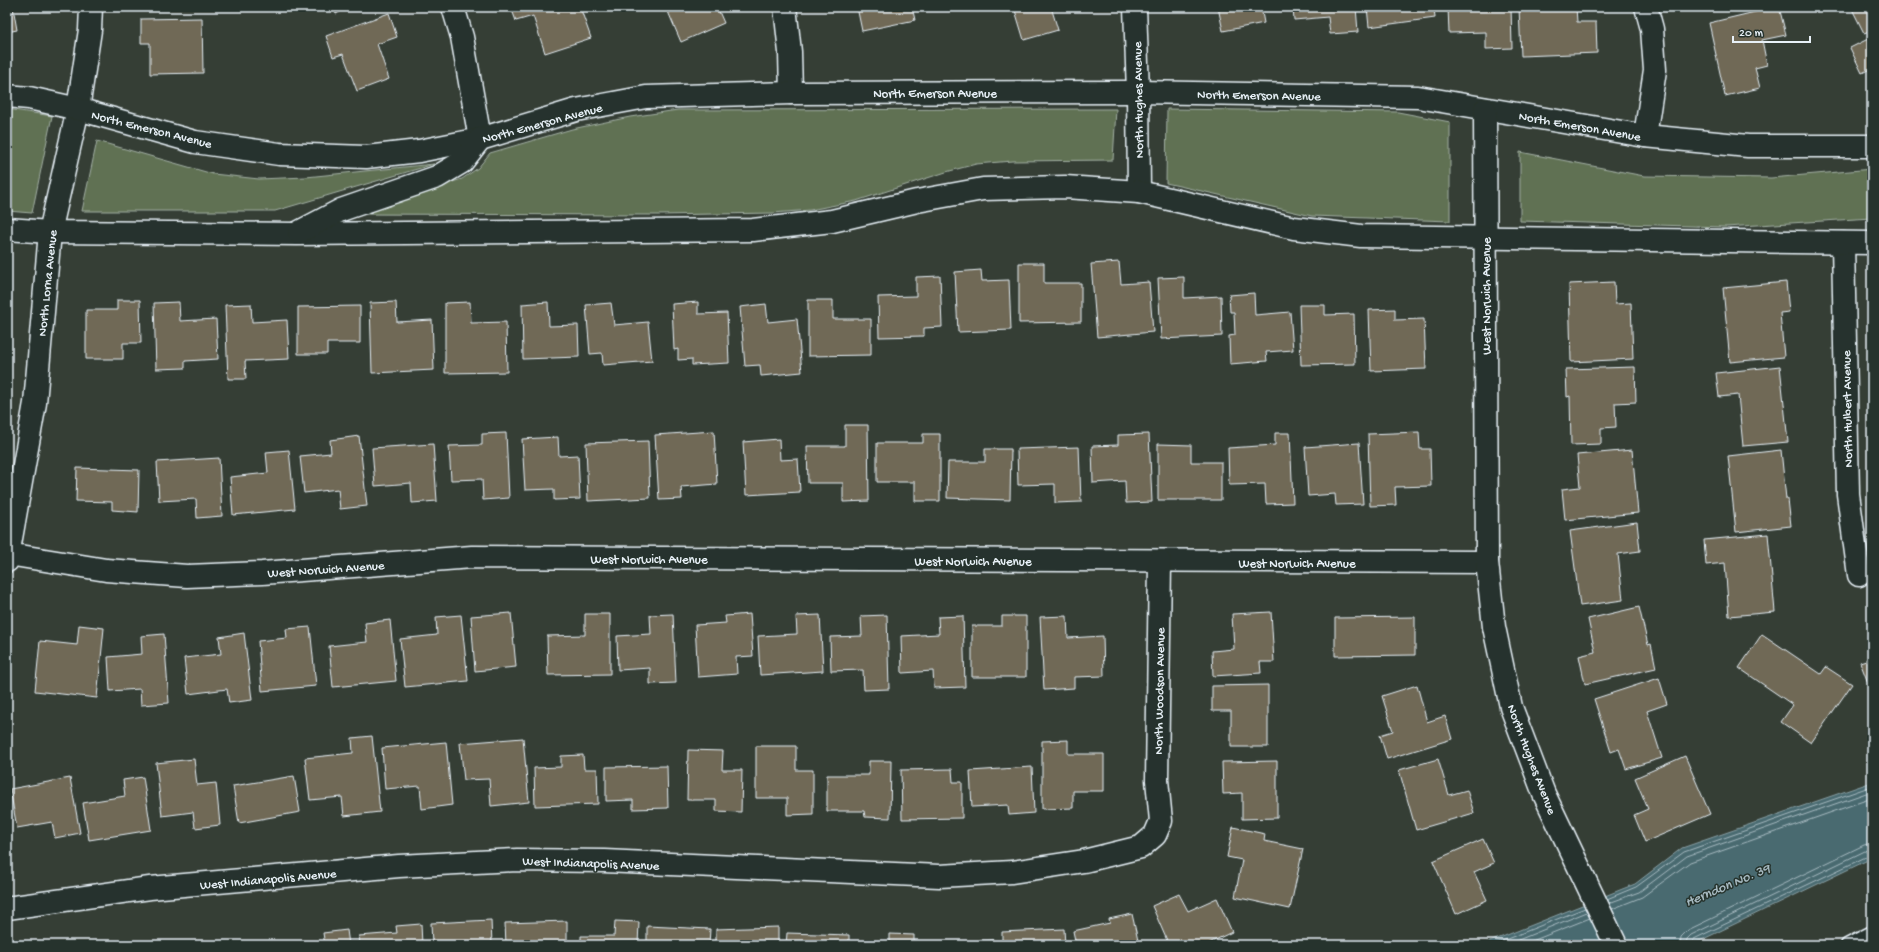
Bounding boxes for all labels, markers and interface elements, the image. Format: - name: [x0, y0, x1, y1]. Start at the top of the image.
- scale bar: [1733, 18, 1810, 44]
- text: 20 m: [1739, 27, 1764, 41]
- street label: North Hughes Avenue: [1131, 41, 1148, 158]
- street label: North Emerson Avenue: [873, 87, 997, 102]
- street label: North Emerson Avenue: [1197, 88, 1321, 105]
- street label: North Emerson Avenue: [481, 101, 605, 148]
- street label: North Emerson Avenue: [90, 108, 214, 153]
- street label: North Emerson Avenue: [1517, 109, 1642, 146]
- street label: North Lorna Avenue: [35, 229, 62, 337]
- street label: West Norwich Avenue: [1480, 237, 1495, 355]
- street label: North Hulbert Avenue: [1840, 350, 1857, 468]
- street label: West Norwich Avenue: [590, 553, 708, 568]
- street label: West Norwich Avenue: [914, 555, 1032, 570]
- street label: West Norwich Avenue: [1238, 557, 1356, 572]
- street label: West Norwich Avenue: [267, 559, 385, 582]
- street label: North Woodson Avenue: [1152, 627, 1169, 755]
- street label: North Hughes Avenue: [1503, 703, 1559, 817]
- street label: West Indianapolis Avenue: [522, 855, 660, 874]
- water label: Herndon No. 39: [1683, 860, 1775, 912]
- street label: West Indianapolis Avenue: [199, 867, 337, 894]

